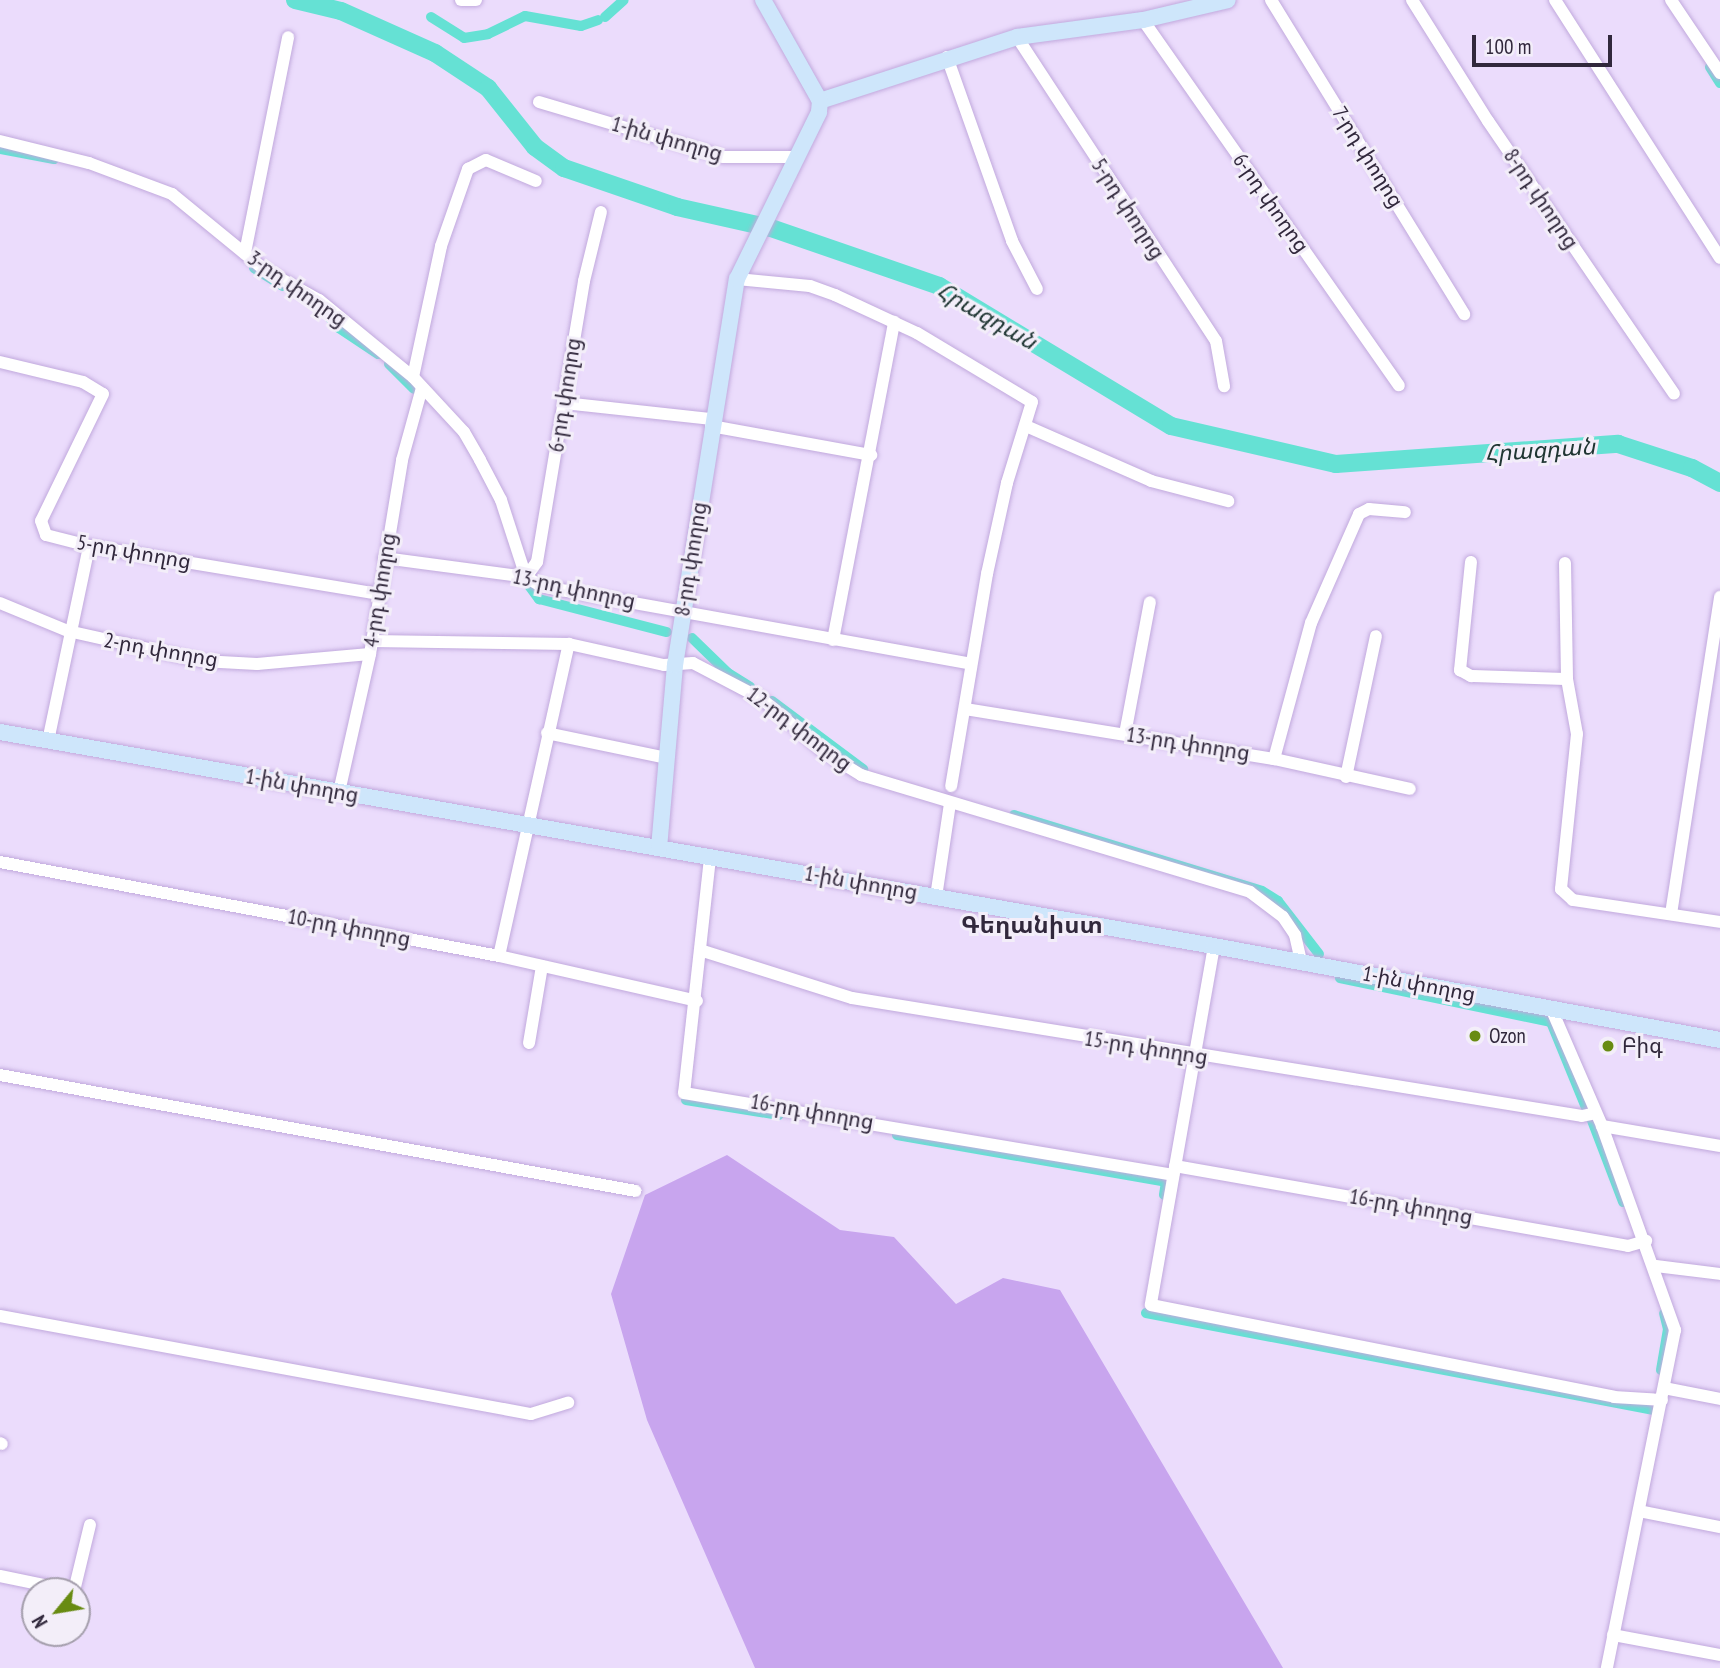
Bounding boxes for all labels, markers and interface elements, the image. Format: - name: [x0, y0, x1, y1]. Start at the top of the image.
- scale bar: [1475, 21, 1615, 65]
- text: 100 m: [1485, 33, 1531, 60]
- street label: 7-րդ փողոց: [1327, 102, 1409, 212]
- street label: 1-ին փողոց: [609, 111, 725, 167]
- street label: 8-րդ փողոց: [1498, 144, 1584, 254]
- street label: 6-րդ փողոց: [1228, 149, 1314, 257]
- street label: 5-րդ փողոց: [1086, 154, 1170, 264]
- street label: 3-րդ փողոց: [243, 246, 351, 332]
- water label: Հրազդան: [932, 277, 1042, 355]
- street label: 6-րդ փողոց: [544, 336, 586, 454]
- water label: Հրազդան: [1484, 432, 1596, 468]
- street label: 8-րդ փողոց: [670, 500, 712, 618]
- street label: 5-րդ փողոց: [75, 530, 193, 574]
- street label: 4-րդ փողոց: [359, 531, 401, 649]
- street label: 13-րդ փողոց: [510, 564, 638, 614]
- street label: 2-րդ փողոց: [102, 628, 220, 672]
- street label: 12-րդ փողոց: [742, 681, 856, 777]
- street label: 13-րդ փողոց: [1124, 722, 1252, 766]
- street label: 1-ին փողոց: [243, 764, 361, 808]
- street label: 1-ին փողոց: [802, 861, 920, 905]
- street label: 10-րդ փողոց: [285, 904, 413, 952]
- district label: Գեղանիստ: [961, 911, 1103, 939]
- street label: 1-ին փողոց: [1360, 961, 1478, 1007]
- place label: Ozon: [1489, 1023, 1526, 1049]
- street label: 15-րդ փողոց: [1082, 1026, 1210, 1070]
- marker: Ozon: [1467, 1028, 1483, 1044]
- place label: Բիգ: [1622, 1033, 1663, 1059]
- marker: Բիգ: [1600, 1038, 1616, 1054]
- street label: 16-րդ փողոց: [748, 1089, 876, 1135]
- street label: 16-րդ փողոց: [1347, 1184, 1475, 1230]
- north arrow: [21, 1577, 91, 1647]
- text: N: [27, 1611, 53, 1632]

